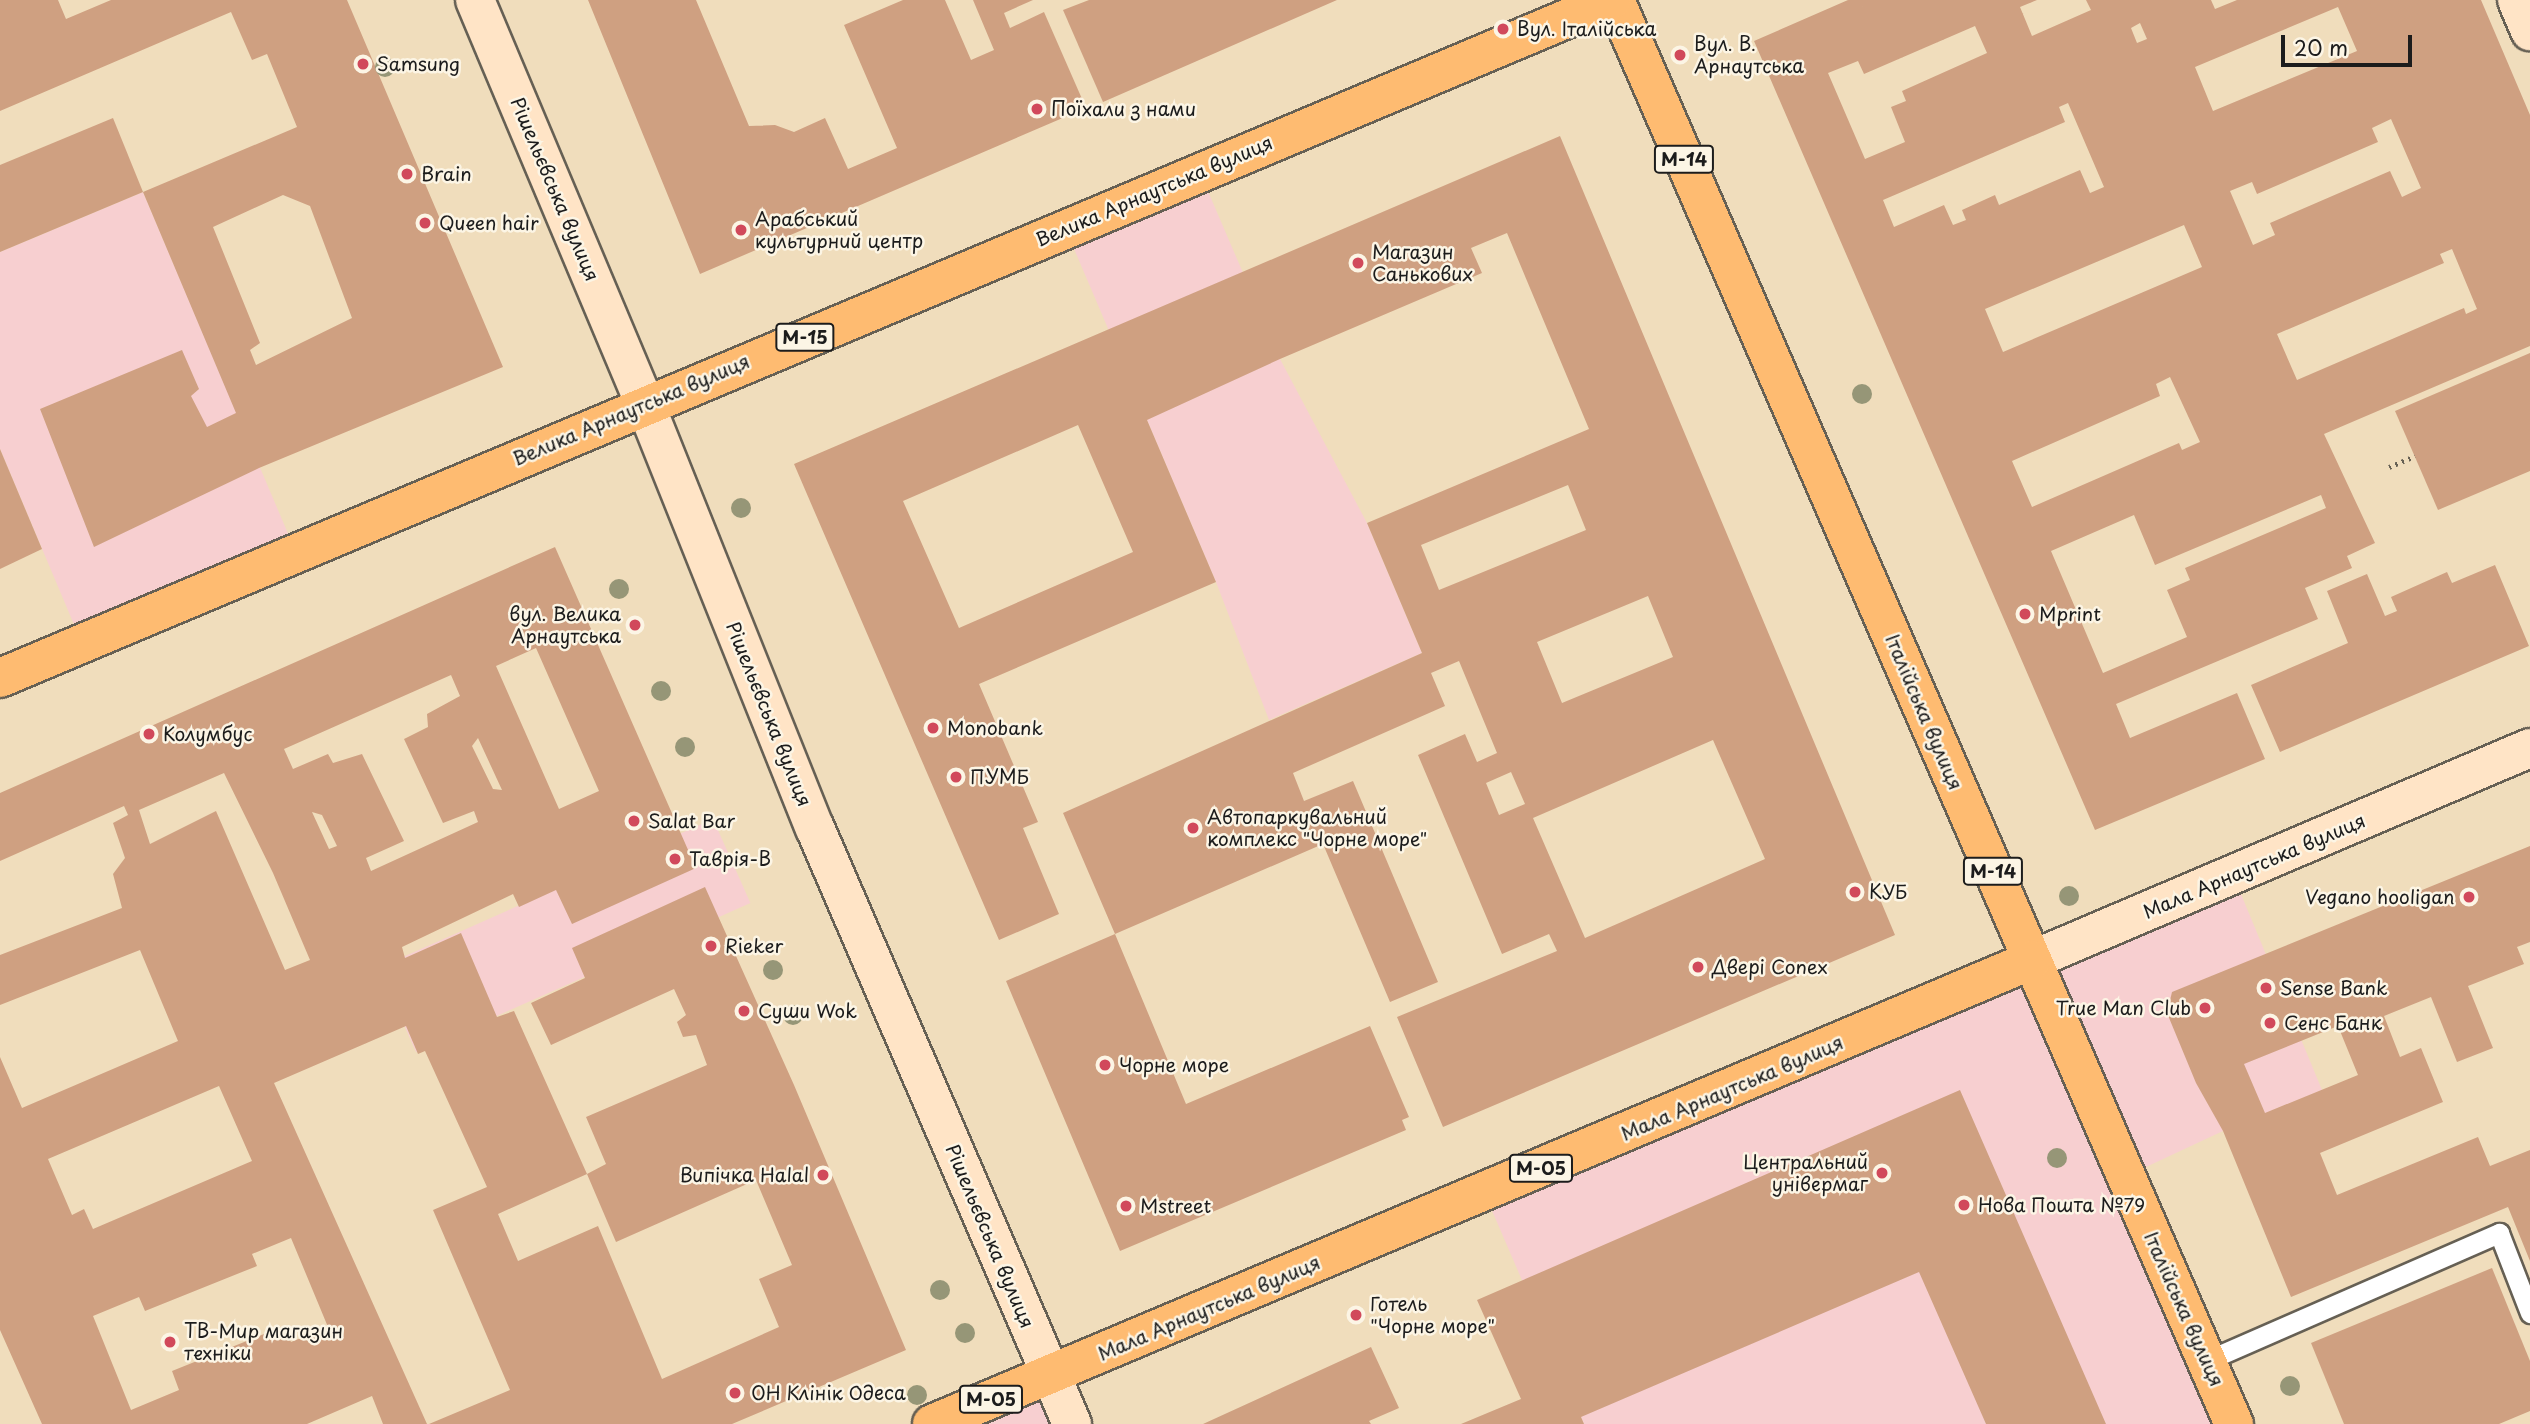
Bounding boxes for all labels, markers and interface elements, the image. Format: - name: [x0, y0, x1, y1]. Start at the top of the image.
- place label: Вул. Італійська: [1517, 18, 1657, 40]
- marker: Вул. Італійська: [1495, 21, 1511, 37]
- scale bar: [2285, 21, 2416, 65]
- text: 20 m: [2294, 31, 2348, 63]
- place label: Вул. В. Арнаутська: [1694, 33, 1804, 77]
- marker: Вул. В. Арнаутська: [1672, 47, 1688, 63]
- place label: Samsung: [377, 53, 460, 75]
- marker: Samsung: [355, 56, 371, 72]
- street label: Рішельєвська вулиця: [506, 93, 604, 285]
- place label: Поїхали з нами: [1051, 98, 1197, 120]
- marker: Поїхали з нами: [1029, 101, 1045, 117]
- street label: Велика Арнаутська вулиця: [1031, 130, 1277, 252]
- road number: М-14: [1652, 144, 1716, 174]
- place label: Brain: [421, 163, 472, 185]
- marker: Brain: [399, 166, 415, 182]
- place label: Арабський культурний центр: [755, 208, 924, 252]
- place label: Queen hair: [439, 212, 541, 234]
- marker: Queen hair: [417, 215, 433, 231]
- marker: Арабський культурний центр: [733, 222, 749, 238]
- place label: Магазин Санькових: [1372, 241, 1473, 285]
- marker: Магазин Санькових: [1350, 255, 1366, 271]
- road number: М-15: [775, 323, 835, 352]
- street label: Велика Арнаутська вулиця: [508, 349, 754, 471]
- place label: вул. Велика Арнаутська: [509, 603, 621, 647]
- place label: Mprint: [2039, 603, 2101, 625]
- marker: Mprint: [2017, 606, 2033, 622]
- marker: вул. Велика Арнаутська: [627, 617, 643, 633]
- street label: Рішельєвська вулиця: [721, 618, 817, 810]
- street label: Італійська вулиця: [1881, 630, 1967, 794]
- place label: Monobank: [947, 717, 1043, 739]
- marker: Monobank: [925, 720, 941, 736]
- place label: Колумбус: [163, 723, 252, 745]
- marker: Колумбус: [141, 726, 157, 742]
- place label: ПУМБ: [970, 766, 1029, 788]
- marker: ПУМБ: [948, 769, 964, 785]
- place label: Автопаркувальний комплекс "Чорне море": [1207, 806, 1428, 850]
- street label: Мала Арнаутська вулиця: [2139, 809, 2369, 923]
- place label: Salat Bar: [648, 810, 737, 832]
- marker: Salat Bar: [626, 813, 642, 829]
- marker: Автопаркувальний комплекс "Чорне море": [1185, 820, 1201, 836]
- place label: Таврія-В: [689, 848, 771, 870]
- marker: Таврія-В: [667, 851, 683, 867]
- road number: М-14: [1962, 856, 2024, 886]
- place label: КУБ: [1869, 881, 1907, 903]
- marker: КУБ: [1847, 884, 1863, 900]
- place label: Vegano hooligan: [2306, 886, 2455, 908]
- marker: Vegano hooligan: [2461, 889, 2477, 905]
- place label: Rieker: [725, 935, 783, 957]
- marker: Rieker: [703, 938, 719, 954]
- place label: Двері Conex: [1712, 956, 1827, 978]
- marker: Двері Conex: [1690, 959, 1706, 975]
- place label: Sense Bank: [2280, 977, 2387, 999]
- marker: Sense Bank: [2258, 980, 2274, 996]
- place label: True Man Club: [2055, 997, 2191, 1019]
- place label: Суши Wok: [758, 1000, 857, 1022]
- marker: True Man Club: [2197, 1000, 2213, 1016]
- marker: Суши Wok: [736, 1003, 752, 1019]
- place label: Сенс Банк: [2284, 1012, 2383, 1034]
- marker: Сенс Банк: [2262, 1015, 2278, 1031]
- street label: Мала Арнаутська вулиця: [1617, 1031, 1847, 1145]
- place label: Чорне море: [1119, 1054, 1230, 1076]
- marker: Чорне море: [1097, 1057, 1113, 1073]
- street label: Рішельєвська вулиця: [941, 1140, 1039, 1332]
- place label: Центральний універмаг: [1743, 1151, 1868, 1195]
- road number: М-05: [1508, 1154, 1574, 1182]
- place label: Випічка Halal: [679, 1164, 809, 1186]
- marker: Центральний універмаг: [1874, 1165, 1890, 1181]
- marker: Випічка Halal: [815, 1167, 831, 1183]
- place label: Нова Пошта №79: [1978, 1194, 2147, 1216]
- place label: Mstreet: [1140, 1195, 1211, 1217]
- marker: Нова Пошта №79: [1956, 1197, 1972, 1213]
- marker: Mstreet: [1118, 1198, 1134, 1214]
- street label: Італійська вулиця: [2139, 1228, 2229, 1390]
- street label: Мала Арнаутська вулиця: [1094, 1251, 1324, 1365]
- place label: Готель "Чорне море": [1370, 1293, 1496, 1337]
- marker: Готель "Чорне море": [1348, 1307, 1364, 1323]
- place label: ТВ-Мир магазин техніки: [184, 1320, 343, 1364]
- marker: ТВ-Мир магазин техніки: [162, 1334, 178, 1350]
- place label: ОН Клінік Одеса: [751, 1382, 907, 1404]
- marker: ОН Клінік Одеса: [725, 1383, 745, 1403]
- road number: М-05: [958, 1384, 1024, 1414]

